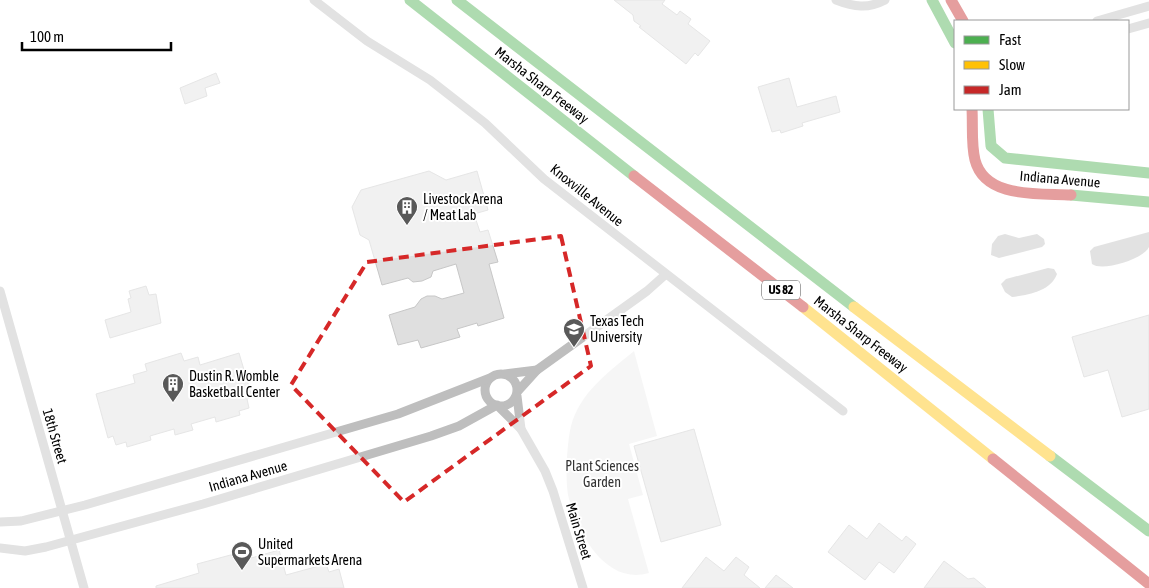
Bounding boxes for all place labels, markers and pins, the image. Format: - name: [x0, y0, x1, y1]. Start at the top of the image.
- place label: Livestock Arena / Meat Lab: [423, 191, 503, 223]
- building icon: Livestock Arena / Meat Lab: [395, 195, 419, 226]
- place label: Texas Tech University: [590, 313, 644, 345]
- school or university icon: Texas Tech University: [562, 317, 586, 348]
- place label: Dustin R. Womble Basketball Center: [189, 368, 281, 400]
- building icon: Dustin R. Womble Basketball Center: [161, 372, 185, 403]
- place label: United Supermarkets Arena: [258, 536, 362, 568]
- sports icon: United Supermarkets Arena: [230, 540, 254, 571]

